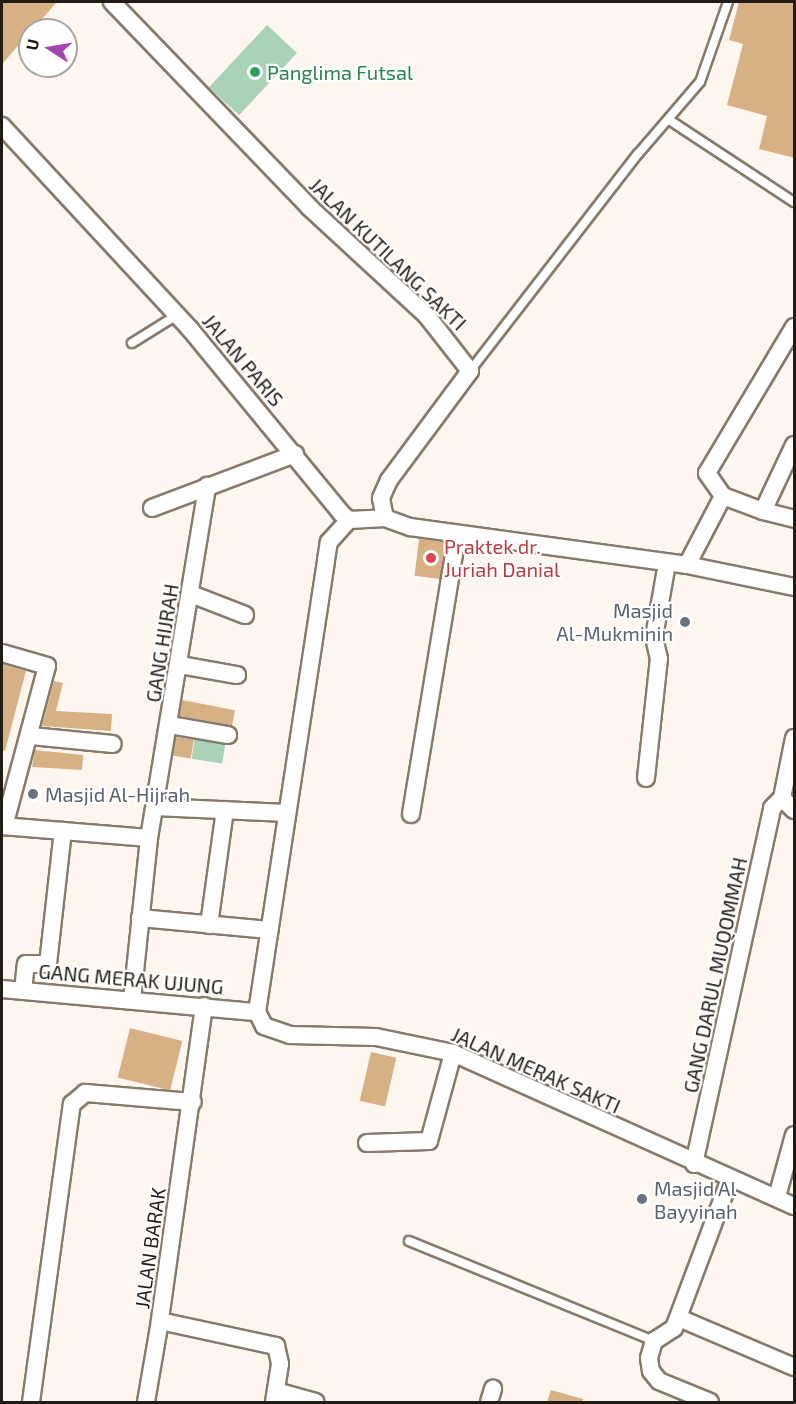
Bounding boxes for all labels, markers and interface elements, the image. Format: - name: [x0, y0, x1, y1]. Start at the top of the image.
- north arrow: [18, 18, 78, 78]
- text: U: [21, 37, 42, 52]
- place label: Panglima Futsal: [267, 60, 413, 84]
- marker: Panglima Futsal: [248, 65, 262, 79]
- street label: JALAN KUTILANG SAKTI: [305, 173, 471, 335]
- street label: JALAN PARIS: [198, 309, 288, 411]
- place label: Praktek dr. Juriah Danial: [444, 534, 560, 581]
- marker: Praktek dr. Juriah Danial: [422, 549, 440, 567]
- street label: GANG HIJRAH: [141, 582, 183, 704]
- place label: Masjid Al-Mukminin: [556, 598, 673, 645]
- marker: Masjid Al-Mukminin: [678, 615, 692, 629]
- place label: Masjid Al-Hijrah: [45, 782, 190, 806]
- marker: Masjid Al-Hijrah: [26, 787, 40, 801]
- street label: GANG DARUL MUQOMMAH: [678, 855, 752, 1095]
- street label: GANG MERAK UJUNG: [37, 959, 225, 999]
- street label: JALAN MERAK SAKTI: [448, 1022, 624, 1118]
- place label: Masjid Al Bayyinah: [654, 1176, 738, 1223]
- street label: JALAN BARAK: [130, 1186, 170, 1310]
- marker: Masjid Al Bayyinah: [635, 1192, 649, 1206]

